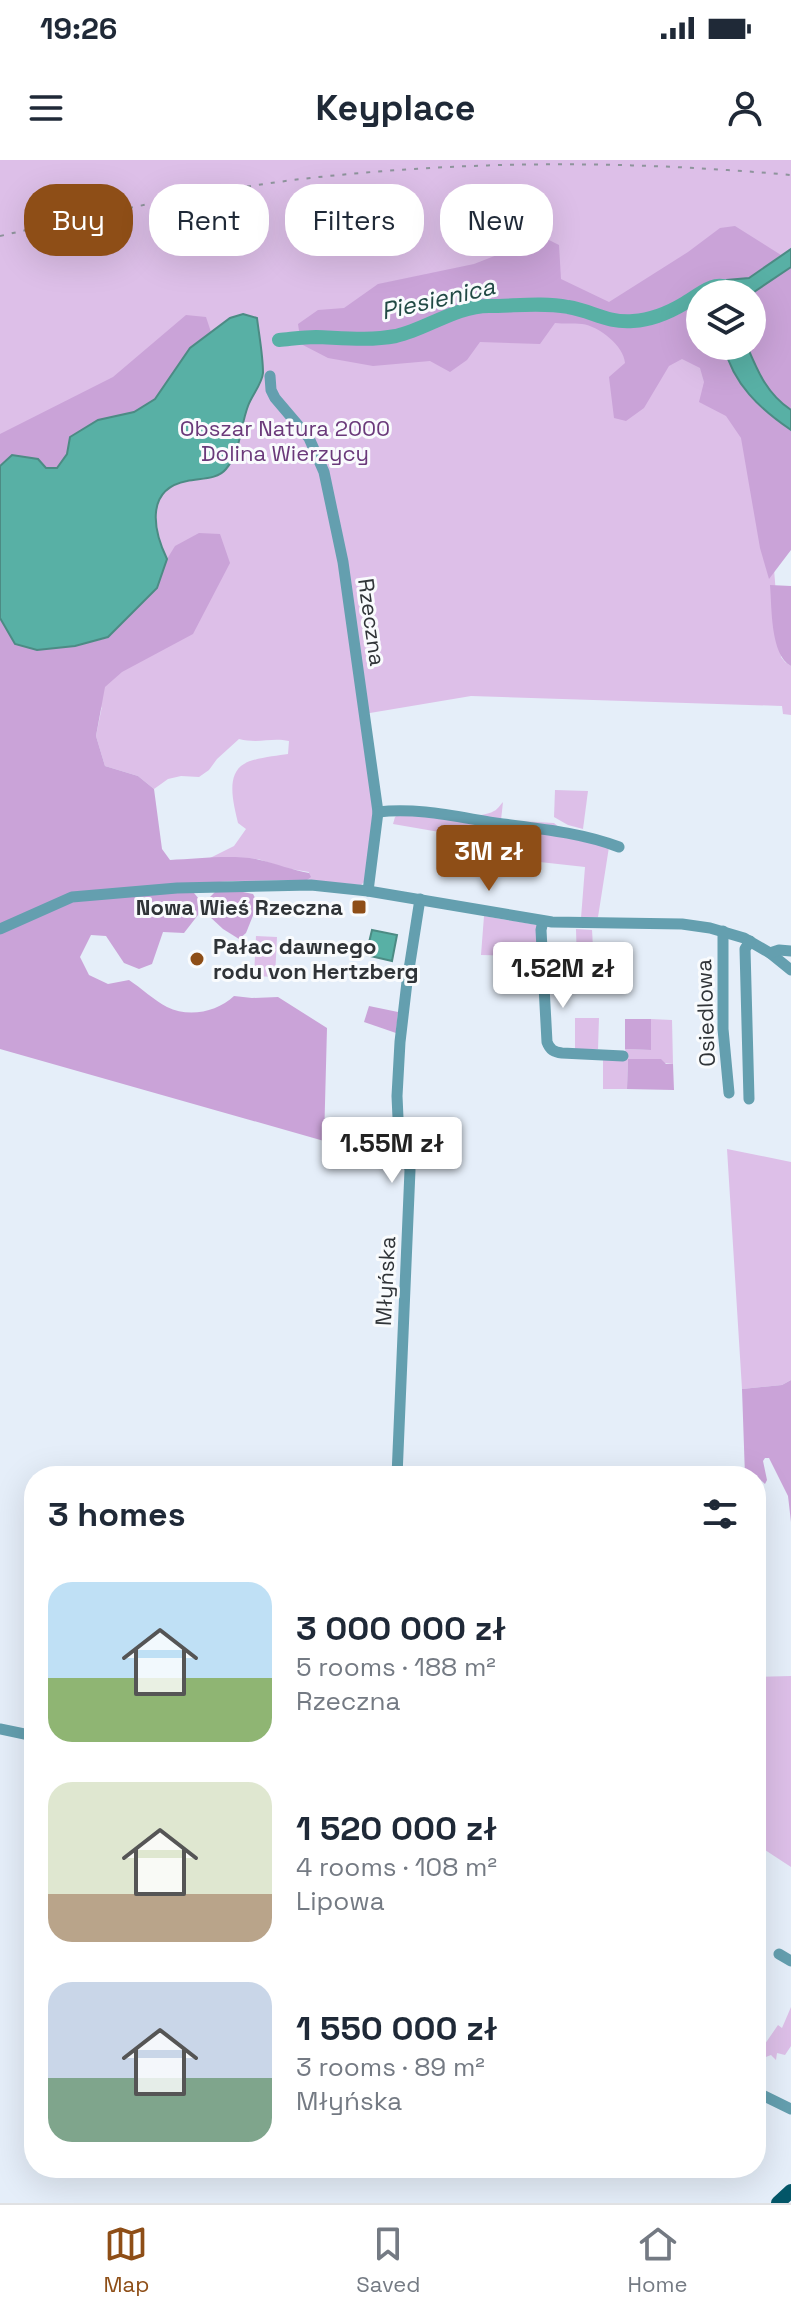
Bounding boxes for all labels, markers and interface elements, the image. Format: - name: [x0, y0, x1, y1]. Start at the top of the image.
- text: 19:26: [40, 9, 117, 48]
- text: Keyplace: [316, 85, 475, 131]
- icon: menu: [24, 86, 68, 130]
- icon: person: [723, 86, 767, 130]
- chip: Buy: [24, 184, 133, 256]
- chip: Rent: [149, 184, 269, 256]
- chip: Filters: [285, 184, 424, 256]
- chip: New: [440, 184, 553, 256]
- water label: Piesienica: [378, 270, 498, 327]
- map controls: [686, 280, 766, 360]
- button: layers: [686, 280, 766, 360]
- park label: Obszar Natura 2000 Dolina Wierzycy: [180, 414, 390, 467]
- street label: Rzeczna: [352, 576, 392, 668]
- pin: 3M zł: [433, 825, 545, 893]
- text: 3M zł: [454, 834, 524, 868]
- place label: Nowa Wieś Rzeczna: [136, 893, 343, 921]
- marker: Nowa Wieś Rzeczna: [350, 898, 368, 916]
- place label: Pałac dawnego rodu von Hertzberg: [213, 932, 419, 985]
- pin: 1.52M zł: [480, 942, 646, 1010]
- marker: Pałac dawnego rodu von Hertzberg: [188, 950, 206, 968]
- text: 1.52M zł: [511, 951, 615, 985]
- street label: Osiedlowa: [689, 958, 721, 1067]
- pin: 1.55M zł: [309, 1117, 475, 1185]
- text: 1.55M zł: [340, 1126, 444, 1160]
- street label: Młyńska: [369, 1235, 401, 1327]
- icon: filters: [698, 1492, 742, 1536]
- text: 3 homes: [48, 1493, 186, 1536]
- text: 3 000 000 zł: [296, 1607, 506, 1650]
- icon: home: [112, 1614, 208, 1710]
- text: 5 rooms · 188 m²: [296, 1650, 496, 1684]
- text: Rzeczna: [296, 1684, 400, 1718]
- text: 1 520 000 zł: [296, 1807, 497, 1850]
- icon: home: [112, 1814, 208, 1910]
- text: 4 rooms · 108 m²: [296, 1850, 497, 1884]
- text: Lipowa: [296, 1884, 385, 1918]
- text: 1 550 000 zł: [296, 2007, 498, 2050]
- icon: home: [112, 2014, 208, 2110]
- text: 3 rooms · 89 m²: [296, 2050, 485, 2084]
- text: Młyńska: [296, 2084, 402, 2118]
- tab: Map: [104, 2222, 149, 2298]
- tab: Saved: [356, 2222, 421, 2298]
- tab: Home: [628, 2222, 688, 2298]

